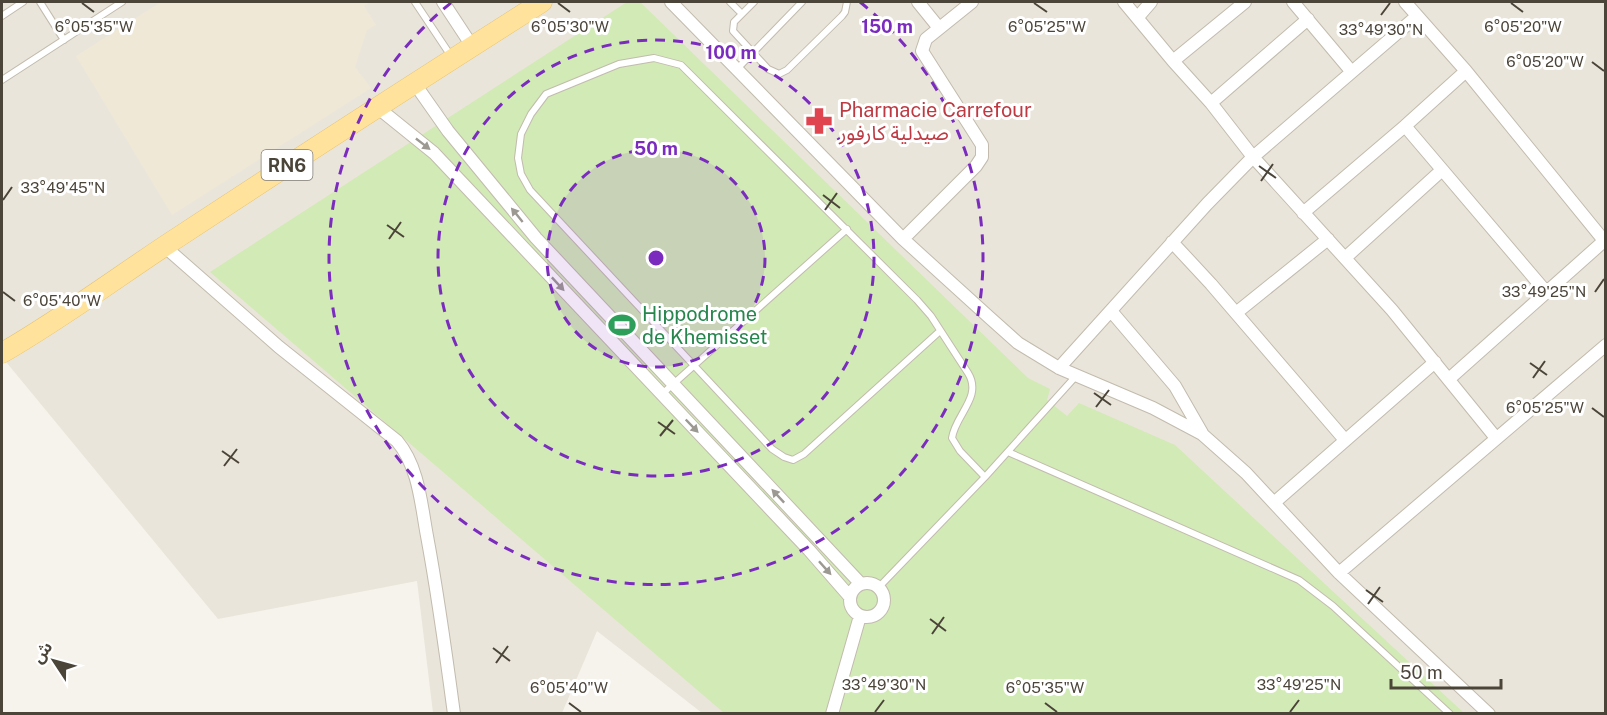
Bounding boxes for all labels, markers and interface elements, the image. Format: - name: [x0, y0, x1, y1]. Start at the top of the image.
- text: 150 m: [861, 16, 913, 37]
- text: 6°05'35"W: [55, 18, 133, 35]
- text: 6°05'30"W: [531, 18, 609, 35]
- text: 6°05'25"W: [1008, 18, 1086, 35]
- text: 6°05'20"W: [1484, 18, 1562, 35]
- text: 33°49'30"N: [1339, 21, 1423, 38]
- text: 100 m: [705, 42, 757, 63]
- text: 6°05'20"W: [1506, 53, 1584, 70]
- place label: Pharmacie Carrefour صيدلية كارفور: [838, 98, 1032, 145]
- pharmacy icon: Pharmacie Carrefour صيدلية كارفور: [804, 106, 834, 136]
- one-way arrow: [415, 137, 431, 150]
- text: 50 m: [634, 138, 678, 159]
- road number: RN6: [262, 150, 312, 180]
- text: 33°49'45"N: [21, 179, 105, 196]
- one-way arrow: [510, 207, 523, 223]
- centre of rings: [646, 248, 666, 268]
- one-way arrow: [551, 277, 565, 292]
- text: 33°49'25"N: [1502, 283, 1586, 300]
- text: 6°05'40"W: [23, 292, 101, 309]
- place label: Hippodrome de Khemisset: [642, 302, 768, 349]
- sports icon: Hippodrome de Khemisset: [607, 310, 637, 340]
- text: 6°05'25"W: [1506, 399, 1584, 416]
- one-way arrow: [684, 419, 698, 433]
- one-way arrow: [771, 488, 785, 503]
- one-way arrow: [818, 560, 831, 575]
- north arrow: [24, 631, 84, 691]
- text: ش: [28, 638, 56, 667]
- scale bar: [1391, 652, 1500, 690]
- text: 50 m: [1400, 662, 1443, 683]
- text: 33°49'30"N: [842, 676, 926, 693]
- text: 33°49'25"N: [1257, 676, 1341, 693]
- text: 6°05'40"W: [530, 679, 608, 696]
- text: 6°05'35"W: [1006, 679, 1084, 696]

